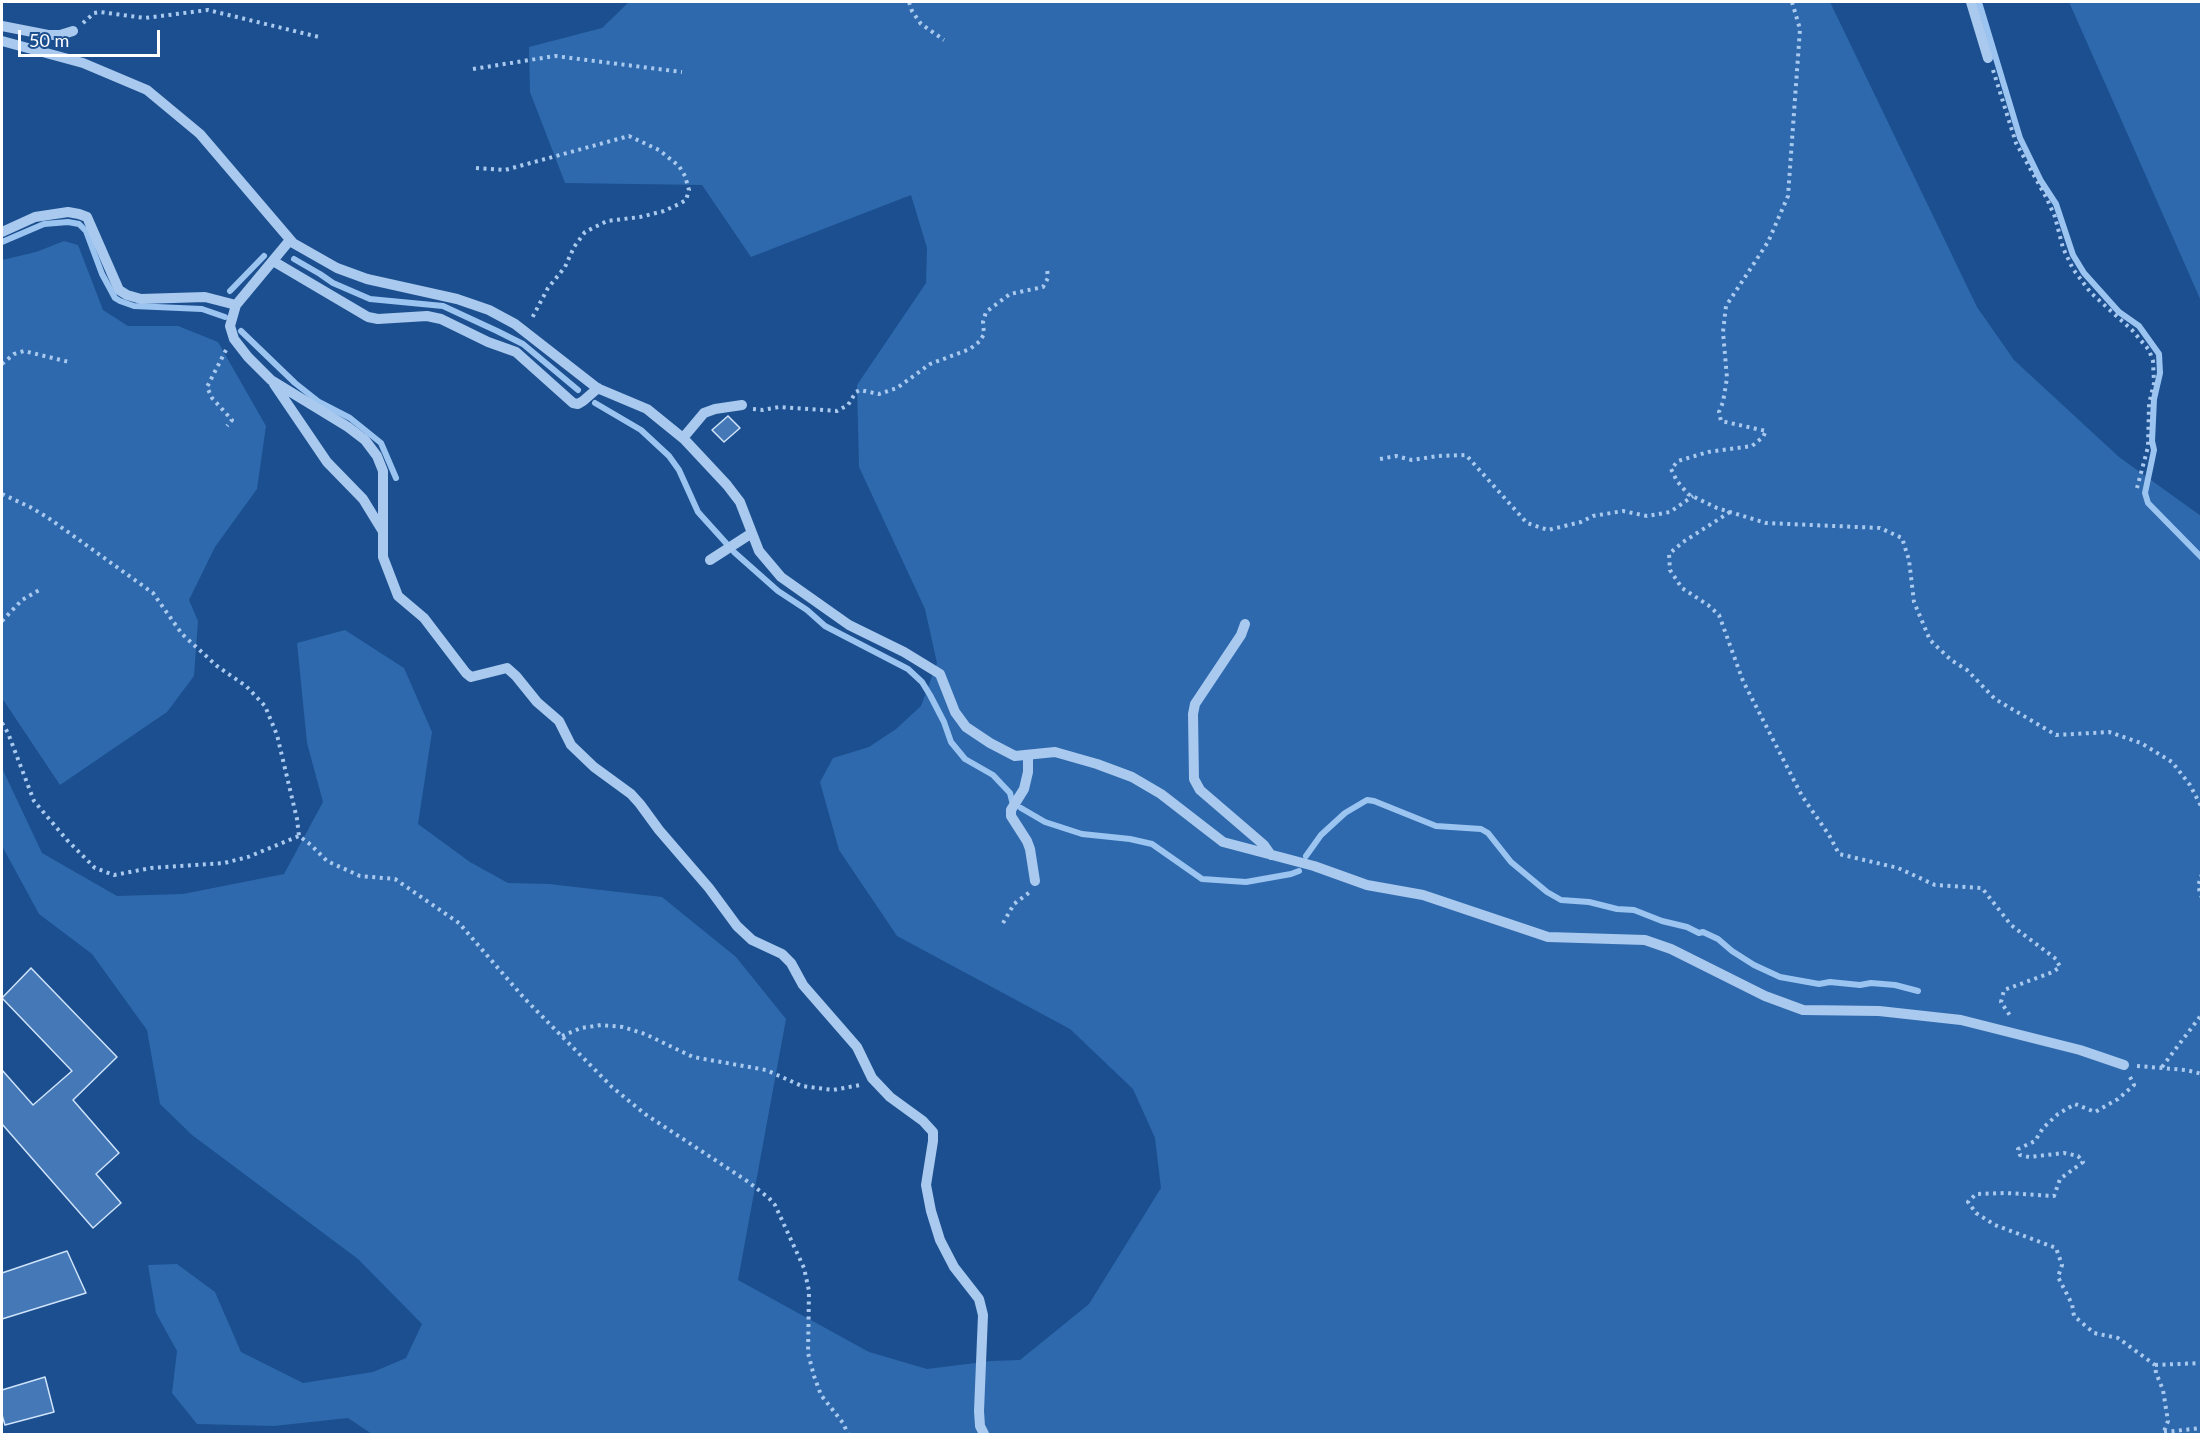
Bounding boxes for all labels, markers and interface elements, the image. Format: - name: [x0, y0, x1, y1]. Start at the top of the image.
- scale bar: [21, 18, 164, 56]
- text: 50 m: [29, 29, 69, 51]

